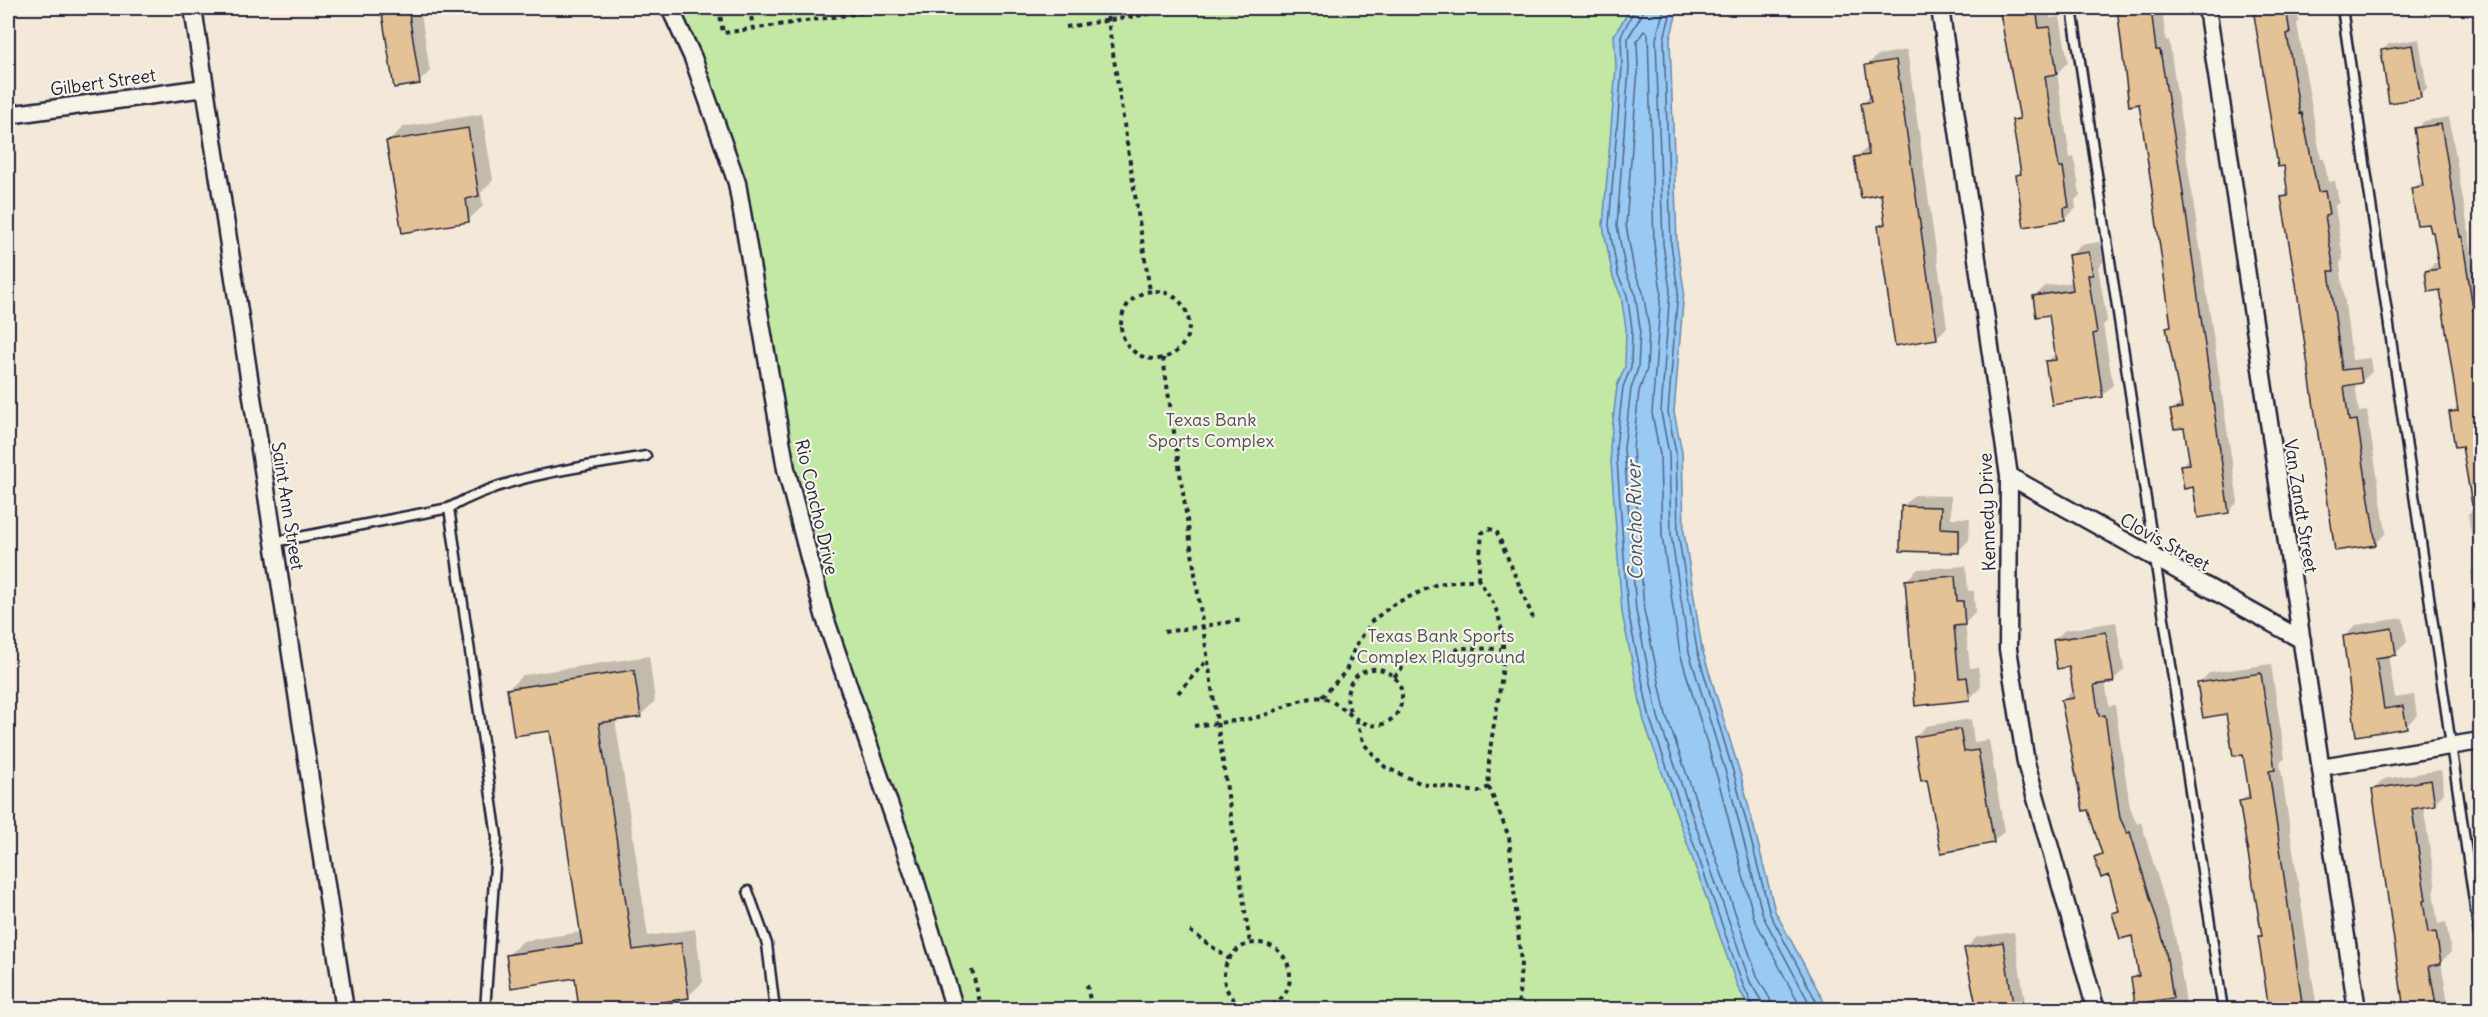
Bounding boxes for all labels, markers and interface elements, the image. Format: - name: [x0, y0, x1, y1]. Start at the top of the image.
- street label: Gilbert Street: [49, 63, 157, 101]
- park label: Texas Bank Sports Complex: [1148, 408, 1274, 452]
- street label: Rio Concho Drive: [790, 437, 844, 577]
- street label: Van Zandt Street: [2279, 437, 2323, 575]
- street label: Saint Ann Street: [267, 440, 309, 572]
- street label: Kennedy Drive: [1973, 452, 2001, 572]
- water label: Concho River: [1620, 458, 1648, 581]
- street label: Clovis Street: [2116, 508, 2214, 576]
- park label: Texas Bank Sports Complex Playground: [1357, 624, 1526, 668]

